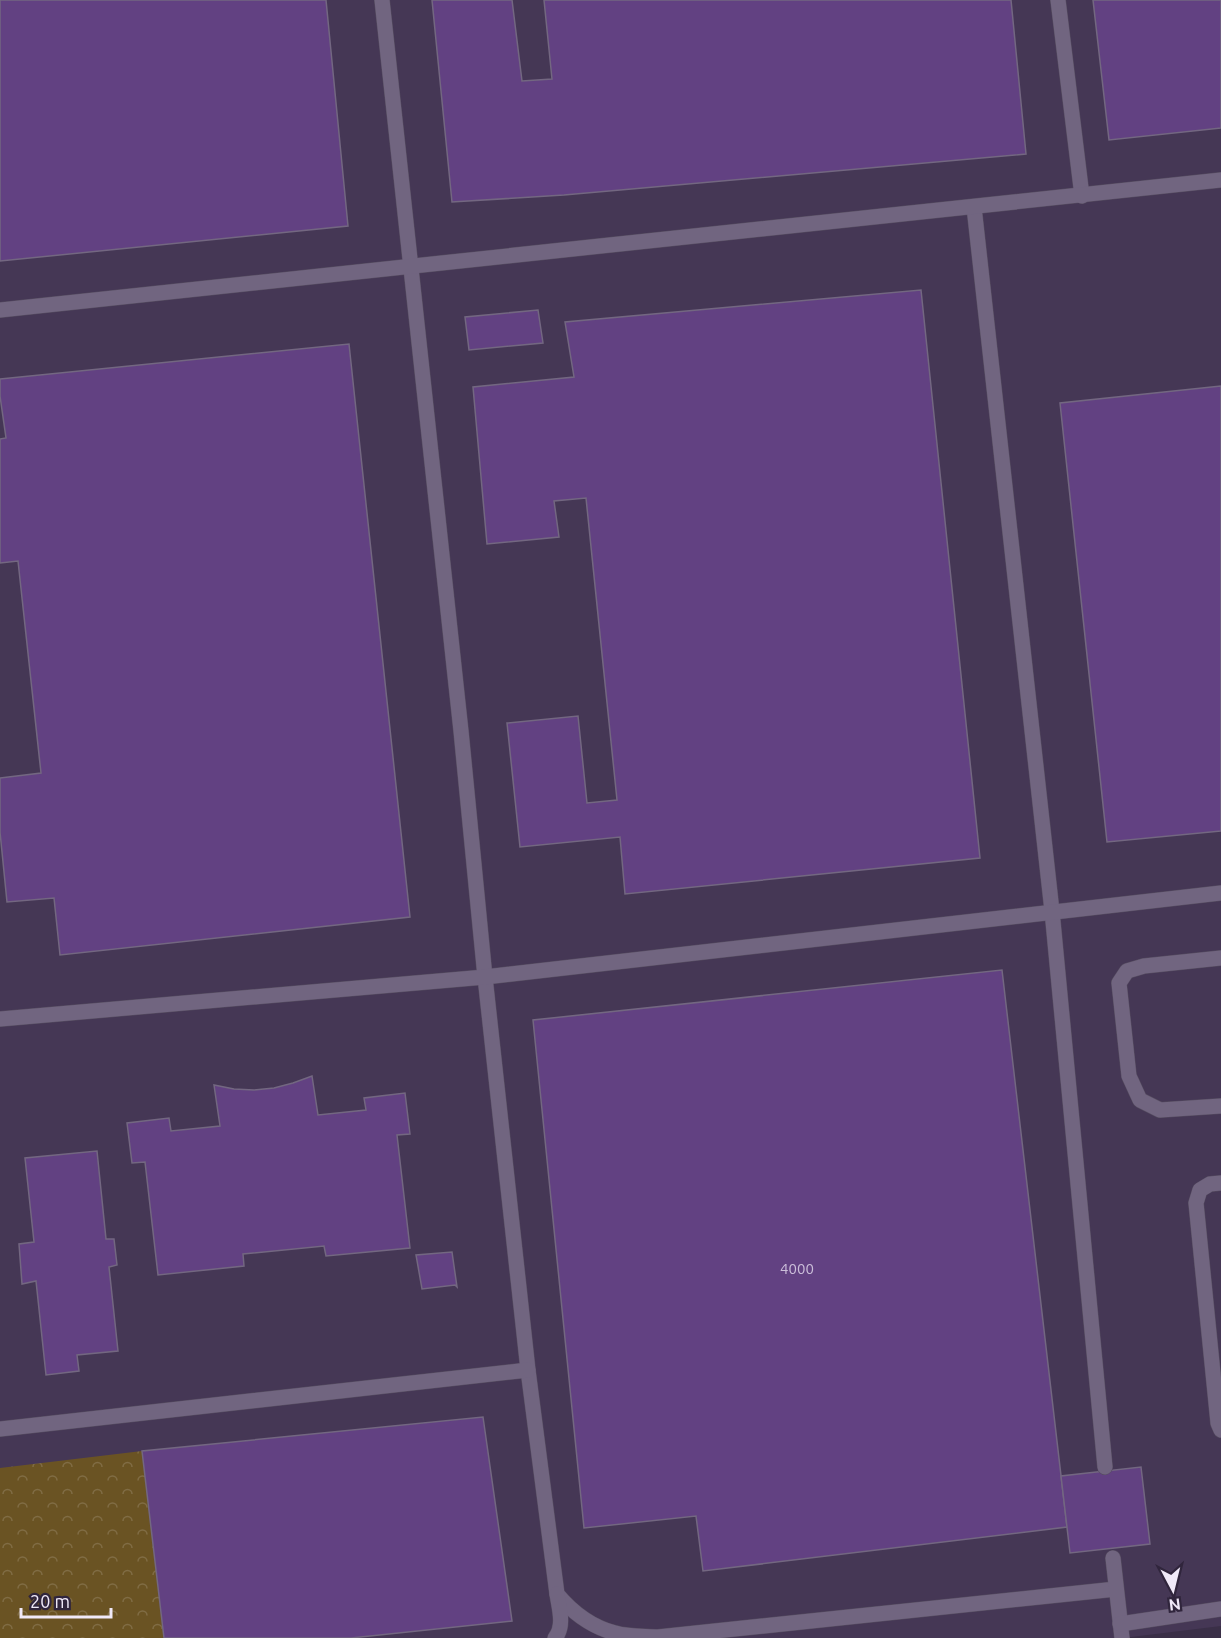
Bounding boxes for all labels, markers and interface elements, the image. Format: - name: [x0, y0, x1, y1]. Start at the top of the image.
- house number: 4000: [780, 1260, 814, 1277]
- north arrow: [1143, 1560, 1203, 1620]
- scale bar: [21, 1581, 111, 1619]
- text: 20 m: [30, 1591, 70, 1611]
- text: N: [1168, 1595, 1182, 1615]

